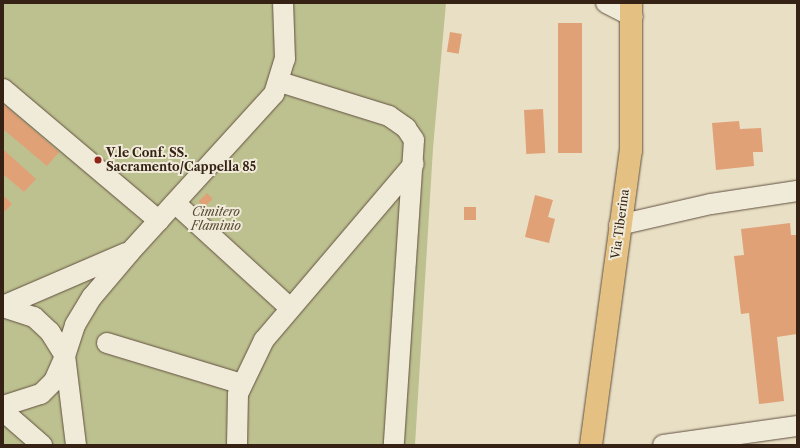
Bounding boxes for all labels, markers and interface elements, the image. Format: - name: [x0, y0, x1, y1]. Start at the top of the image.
- place label: V.le Conf. SS. Sacramento/Cappella 85: [106, 146, 256, 174]
- marker: V.le Conf. SS. Sacramento/Cappella 85: [93, 155, 103, 165]
- street label: Via Tiberina: [608, 188, 632, 260]
- park label: Cimitero Flaminio: [191, 205, 241, 233]

